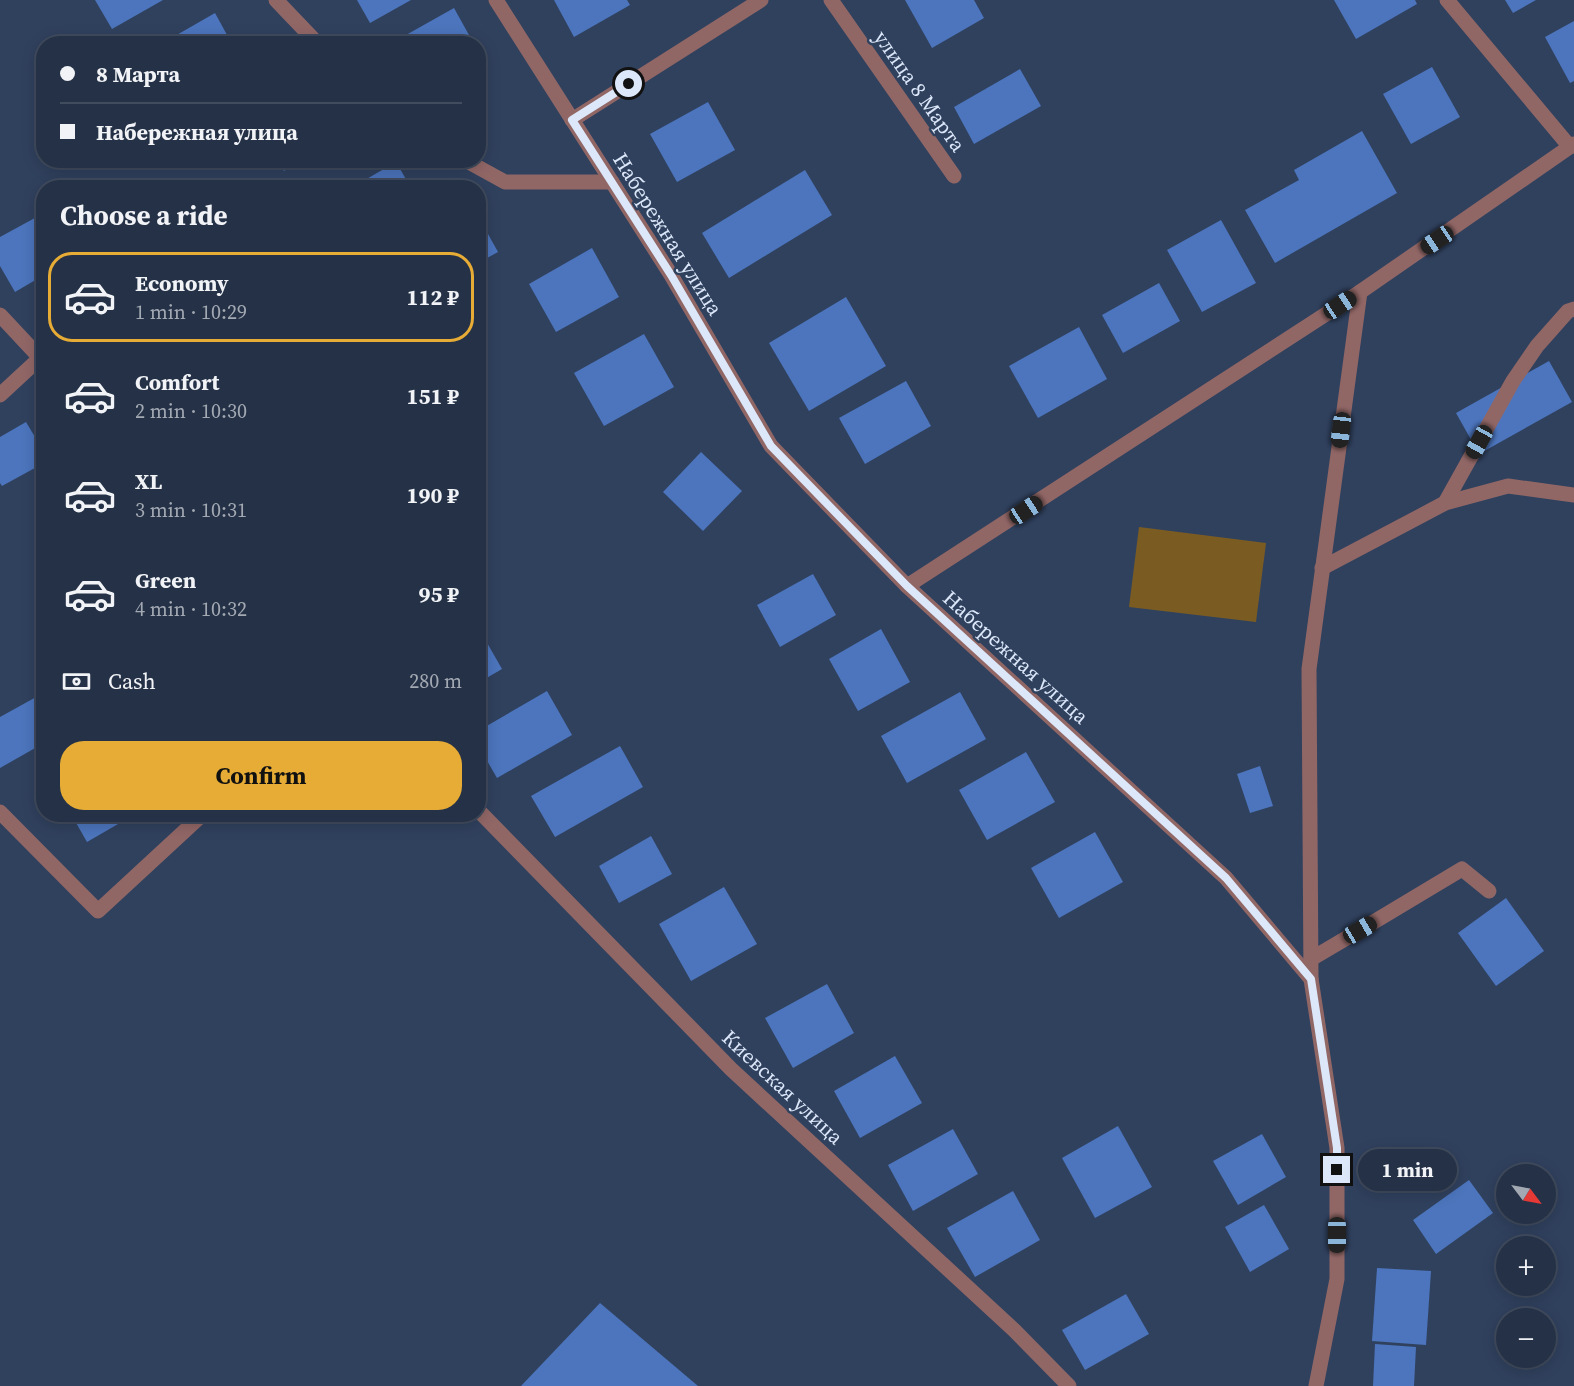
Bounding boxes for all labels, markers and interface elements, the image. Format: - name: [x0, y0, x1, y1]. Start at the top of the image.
- street label: улица 8 Марта: [867, 24, 973, 158]
- text: 8 Марта: [96, 59, 180, 89]
- route start: [615, 70, 642, 97]
- text: Набережная улица: [96, 117, 298, 147]
- street label: Набережная улица: [606, 147, 730, 321]
- text: Choose a ride: [60, 197, 228, 234]
- car: [1417, 222, 1457, 258]
- text: Economy: [135, 268, 229, 298]
- icon: car: [63, 270, 117, 324]
- text: 112 ₽: [407, 282, 459, 312]
- car: [1320, 288, 1360, 322]
- text: 1 min · 10:29: [135, 298, 247, 326]
- text: Comfort: [135, 367, 219, 397]
- icon: car: [63, 369, 117, 423]
- text: 151 ₽: [407, 381, 459, 411]
- text: 2 min · 10:30: [135, 397, 247, 425]
- car: [1330, 411, 1352, 449]
- car: [1462, 422, 1496, 462]
- text: XL: [135, 466, 162, 496]
- icon: car: [63, 468, 117, 522]
- text: 190 ₽: [407, 480, 459, 510]
- car: [1006, 493, 1046, 527]
- text: 3 min · 10:31: [135, 496, 247, 524]
- text: Green: [135, 565, 196, 595]
- icon: car: [63, 567, 117, 621]
- text: 95 ₽: [419, 579, 459, 609]
- street label: Набережная улица: [937, 584, 1095, 730]
- text: 4 min · 10:32: [135, 595, 247, 623]
- icon: cash: [60, 665, 93, 698]
- text: Cash: [108, 666, 156, 696]
- text: 280 m: [409, 667, 462, 695]
- button: Confirm: [60, 741, 462, 810]
- car: [1340, 913, 1380, 947]
- street label: Киевская улица: [716, 1023, 850, 1151]
- callout: 1 min: [1358, 1149, 1457, 1191]
- route end: [1323, 1156, 1350, 1183]
- text: 1 min: [1382, 1156, 1433, 1184]
- north arrow: [1496, 1164, 1556, 1224]
- map controls: [1496, 1164, 1556, 1368]
- car: [1328, 1217, 1346, 1253]
- button: +: [1496, 1236, 1556, 1296]
- button: −: [1496, 1308, 1556, 1368]

